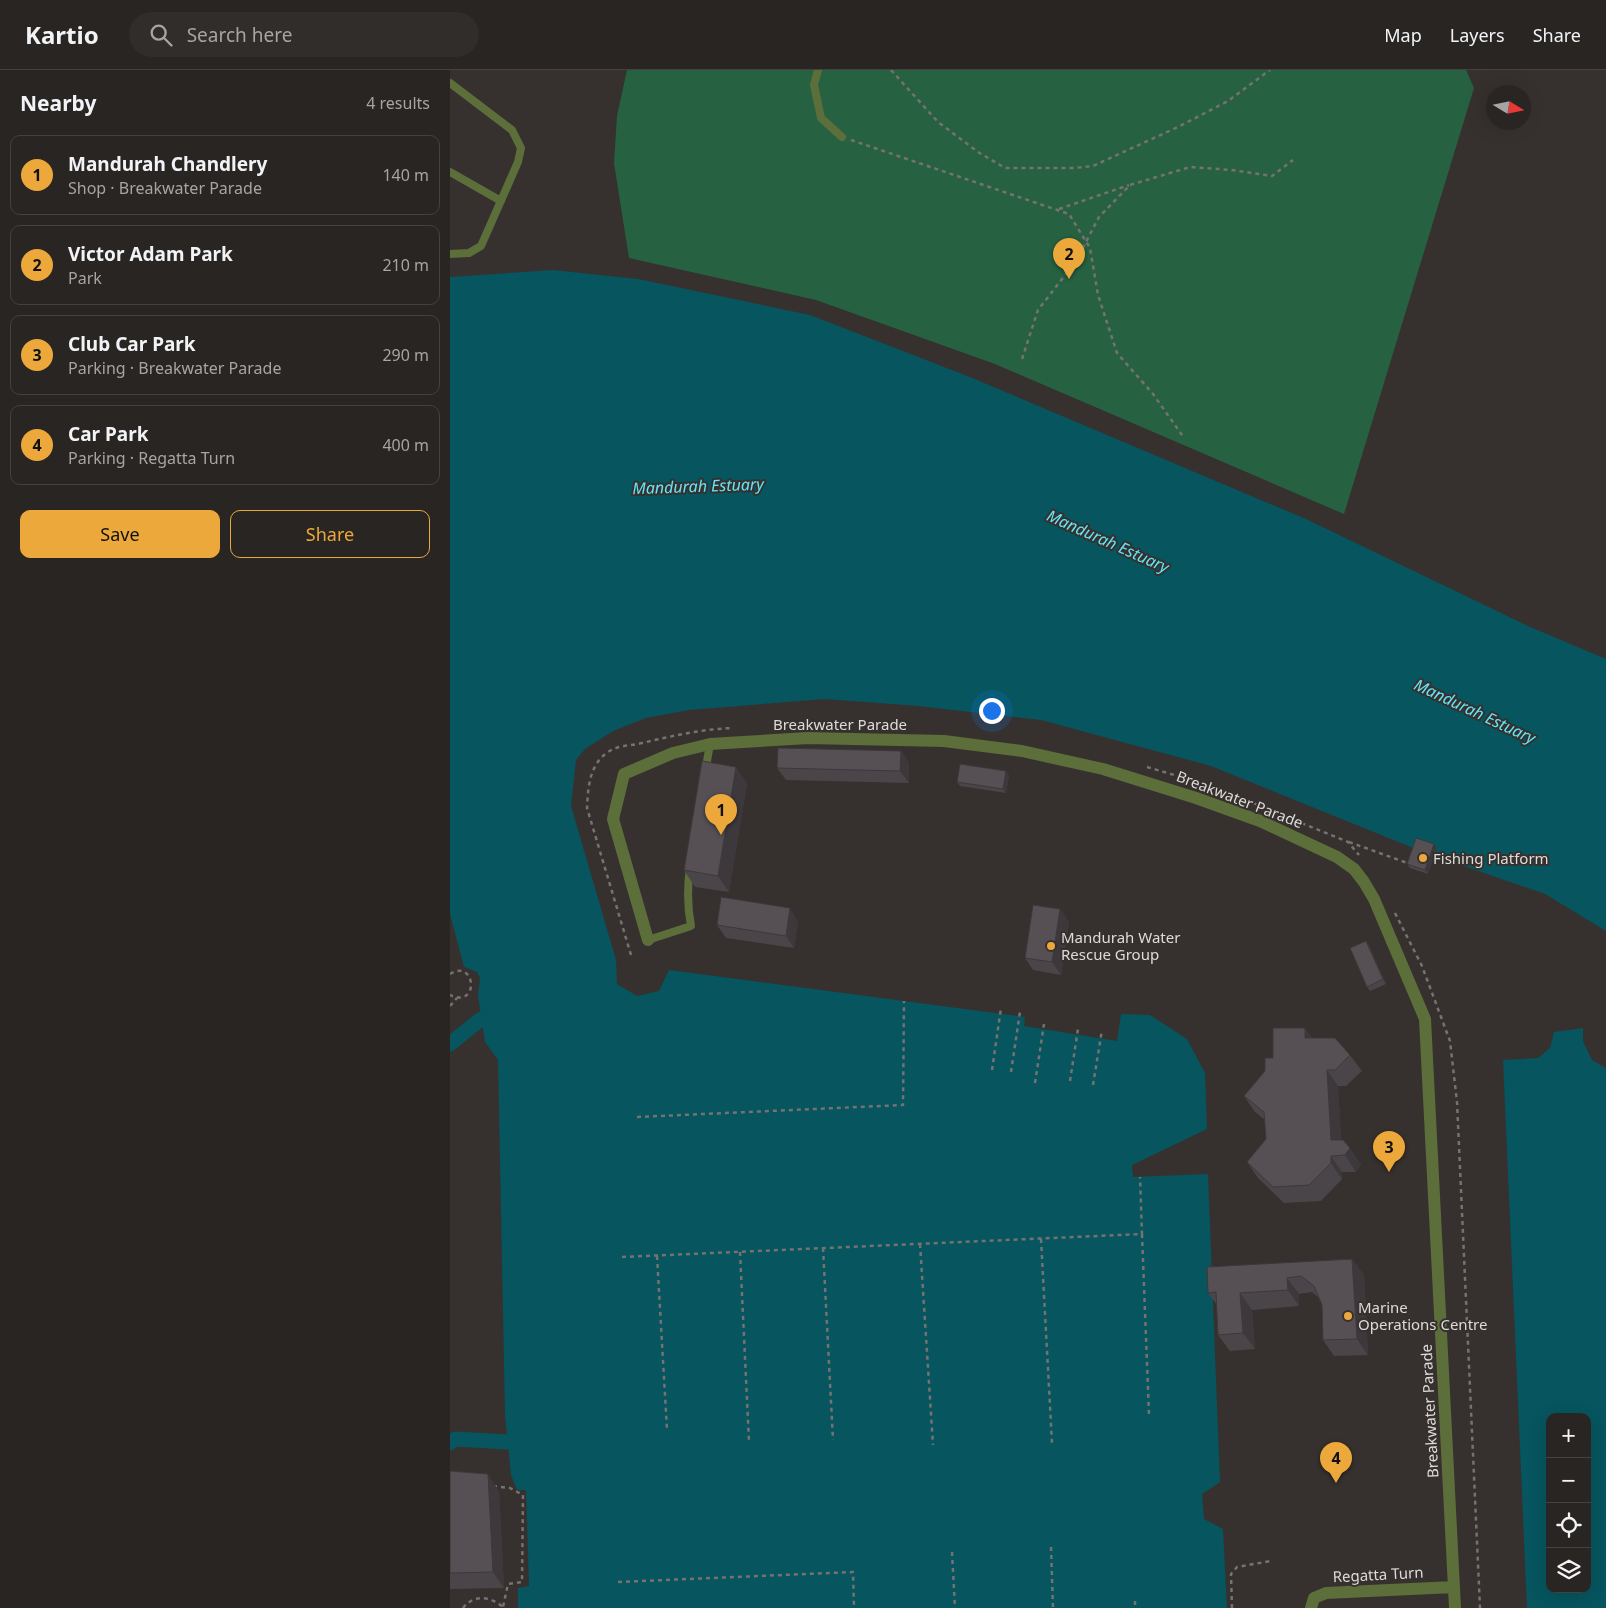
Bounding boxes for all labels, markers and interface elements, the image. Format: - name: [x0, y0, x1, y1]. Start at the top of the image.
- search box: [129, 12, 479, 57]
- text: Kartio: [25, 18, 99, 51]
- icon: search: [147, 21, 175, 49]
- text: Search here: [187, 22, 292, 48]
- text: Map: [1384, 23, 1422, 47]
- text: Layers: [1450, 23, 1505, 47]
- text: Share: [1533, 23, 1581, 47]
- north arrow: [1486, 85, 1531, 130]
- text: Nearby: [20, 89, 96, 117]
- text: 4 results: [366, 92, 430, 114]
- text: Mandurah Chandlery: [68, 151, 267, 177]
- text: 1: [32, 164, 42, 186]
- text: 140 m: [382, 164, 429, 186]
- text: Shop · Breakwater Parade: [68, 177, 262, 199]
- pin: 2: [1053, 238, 1085, 279]
- text: Victor Adam Park: [68, 241, 233, 267]
- text: 2: [32, 254, 42, 276]
- text: 210 m: [382, 254, 429, 276]
- text: Park: [68, 267, 102, 289]
- text: Club Car Park: [68, 331, 196, 357]
- text: 3: [32, 344, 42, 366]
- text: 290 m: [382, 344, 429, 366]
- text: Parking · Breakwater Parade: [68, 357, 281, 379]
- text: Car Park: [68, 421, 148, 447]
- text: 4: [32, 434, 42, 456]
- text: 400 m: [382, 434, 429, 456]
- text: Parking · Regatta Turn: [68, 447, 235, 469]
- water label: Mandurah Estuary: [632, 473, 766, 499]
- water label: Mandurah Estuary: [1043, 504, 1174, 578]
- button: Save: [20, 510, 220, 558]
- button: Share: [230, 510, 430, 558]
- water label: Mandurah Estuary: [1411, 673, 1541, 749]
- your location: [979, 698, 1005, 724]
- street label: Breakwater Parade: [773, 714, 907, 734]
- street label: Breakwater Parade: [1174, 766, 1306, 832]
- pin: 1: [705, 794, 737, 835]
- place label: Fishing Platform: [1433, 848, 1549, 868]
- marker: Fishing Platform: [1417, 852, 1429, 864]
- place label: Mandurah Water Rescue Group: [1061, 927, 1180, 964]
- marker: Mandurah Water Rescue Group: [1045, 940, 1057, 952]
- pin: 3: [1373, 1131, 1405, 1172]
- place label: Marine Operations Centre: [1358, 1297, 1487, 1334]
- marker: Marine Operations Centre: [1342, 1310, 1354, 1322]
- street label: Breakwater Parade: [1416, 1343, 1442, 1479]
- map controls: [1546, 1413, 1591, 1593]
- button: +: [1546, 1413, 1591, 1458]
- pin: 4: [1320, 1442, 1352, 1483]
- button: −: [1546, 1458, 1591, 1503]
- button: locate: [1546, 1503, 1591, 1548]
- button: layers: [1546, 1548, 1591, 1593]
- street label: Regatta Turn: [1332, 1562, 1424, 1586]

